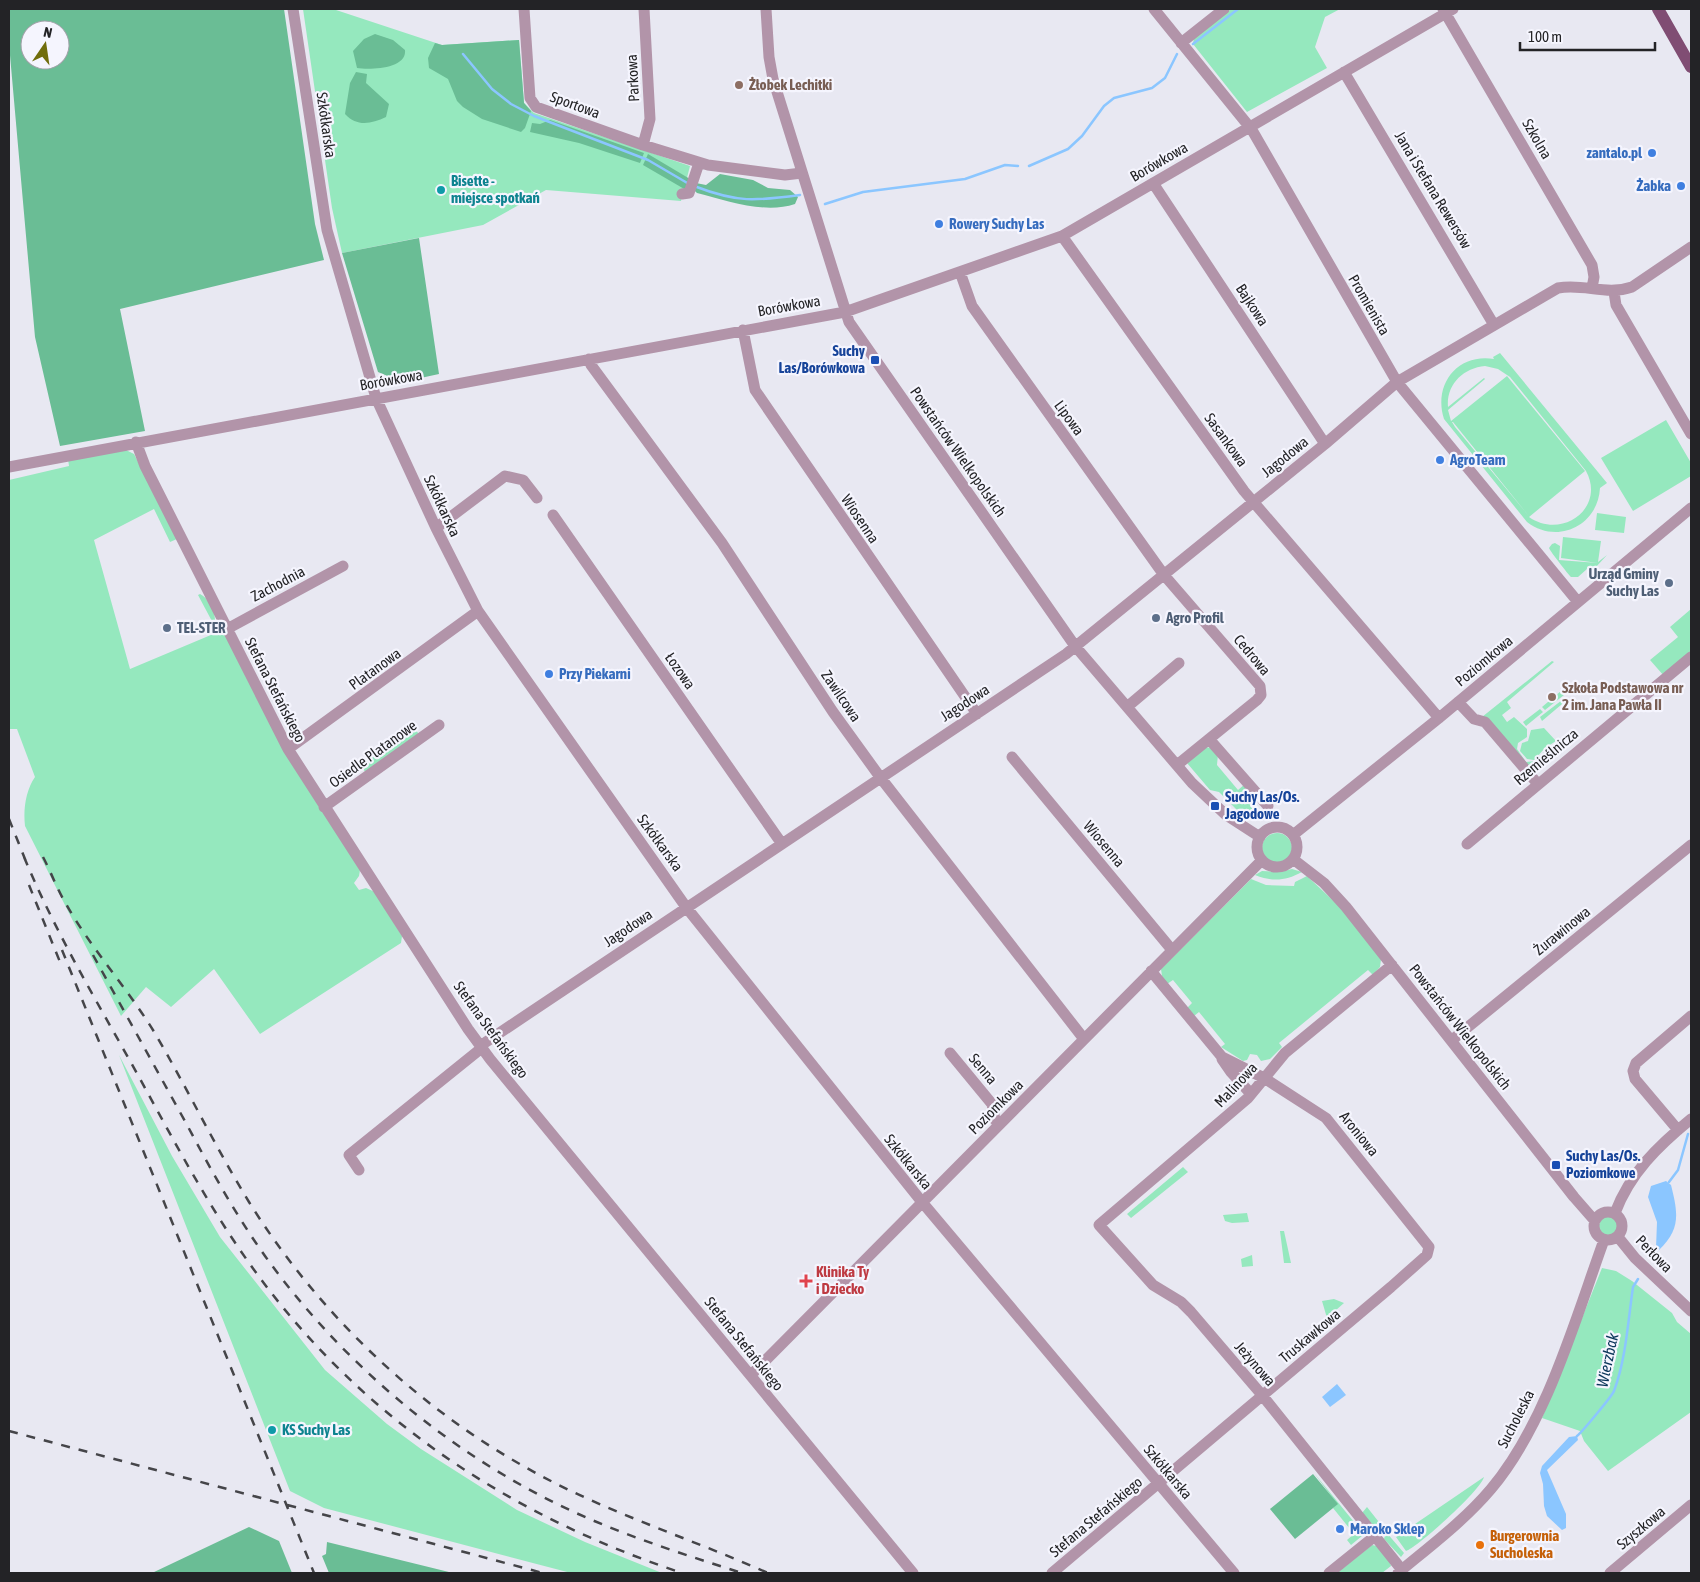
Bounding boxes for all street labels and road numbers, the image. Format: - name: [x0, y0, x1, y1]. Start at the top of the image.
- street label: Parkowa: [623, 54, 642, 102]
- street label: Sportowa: [548, 88, 602, 121]
- street label: Szkółkarska: [313, 91, 340, 159]
- street label: Szkolna: [1519, 116, 1556, 162]
- street label: Jana i Stefana Rewersów: [1392, 128, 1475, 251]
- street label: Borówkowa: [1127, 138, 1190, 185]
- street label: Promienista: [1345, 271, 1394, 338]
- street label: Bajkowa: [1233, 281, 1272, 329]
- street label: Borówkowa: [756, 292, 822, 319]
- street label: Borówkowa: [358, 366, 424, 393]
- street label: Powstańców Wielkopolskich: [907, 383, 1010, 520]
- street label: Lipowa: [1051, 397, 1088, 439]
- street label: Sasankowa: [1201, 410, 1251, 470]
- street label: Jagodowa: [1258, 433, 1311, 480]
- street label: Szkółkarska: [421, 472, 464, 539]
- street label: Wiosenna: [838, 491, 883, 546]
- street label: Zachodnia: [248, 562, 308, 605]
- street label: Cedrowa: [1231, 631, 1274, 678]
- street label: Poziomkowa: [1451, 632, 1516, 690]
- street label: Stefana Stefańskiego: [242, 635, 309, 745]
- street label: Platanowa: [346, 644, 404, 693]
- street label: Łozowa: [662, 649, 699, 692]
- street label: Zawilcowa: [818, 667, 865, 725]
- street label: Jagodowa: [937, 681, 992, 725]
- street label: Osiedle Platanowe: [326, 716, 420, 791]
- street label: Rzemieślnicza: [1510, 725, 1581, 788]
- street label: Szkółkarska: [634, 811, 687, 874]
- street label: Wiosenna: [1080, 817, 1129, 870]
- street label: Żurawinowa: [1530, 903, 1593, 958]
- street label: Jagodowa: [600, 905, 655, 950]
- street label: Powstańców Wielkopolskich: [1406, 961, 1515, 1093]
- street label: Stefana Stefańskiego: [451, 978, 532, 1081]
- street label: Senna: [966, 1050, 1001, 1087]
- street label: Malinowa: [1211, 1059, 1260, 1110]
- street label: Poziomkowa: [965, 1076, 1026, 1137]
- street label: Aroniowa: [1336, 1108, 1382, 1159]
- street label: Szkółkarska: [881, 1131, 936, 1193]
- street label: Perłowa: [1633, 1232, 1676, 1276]
- street label: Stefana Stefańskiego: [702, 1294, 787, 1394]
- street label: Truskawkowa: [1276, 1305, 1344, 1366]
- street label: Jeżynowa: [1232, 1338, 1279, 1389]
- street label: Sucholeska: [1494, 1387, 1537, 1451]
- street label: Szkółkarska: [1141, 1441, 1196, 1502]
- street label: Stefana Stefańskiego: [1046, 1473, 1145, 1560]
- street label: Szyszkowa: [1613, 1503, 1668, 1553]

